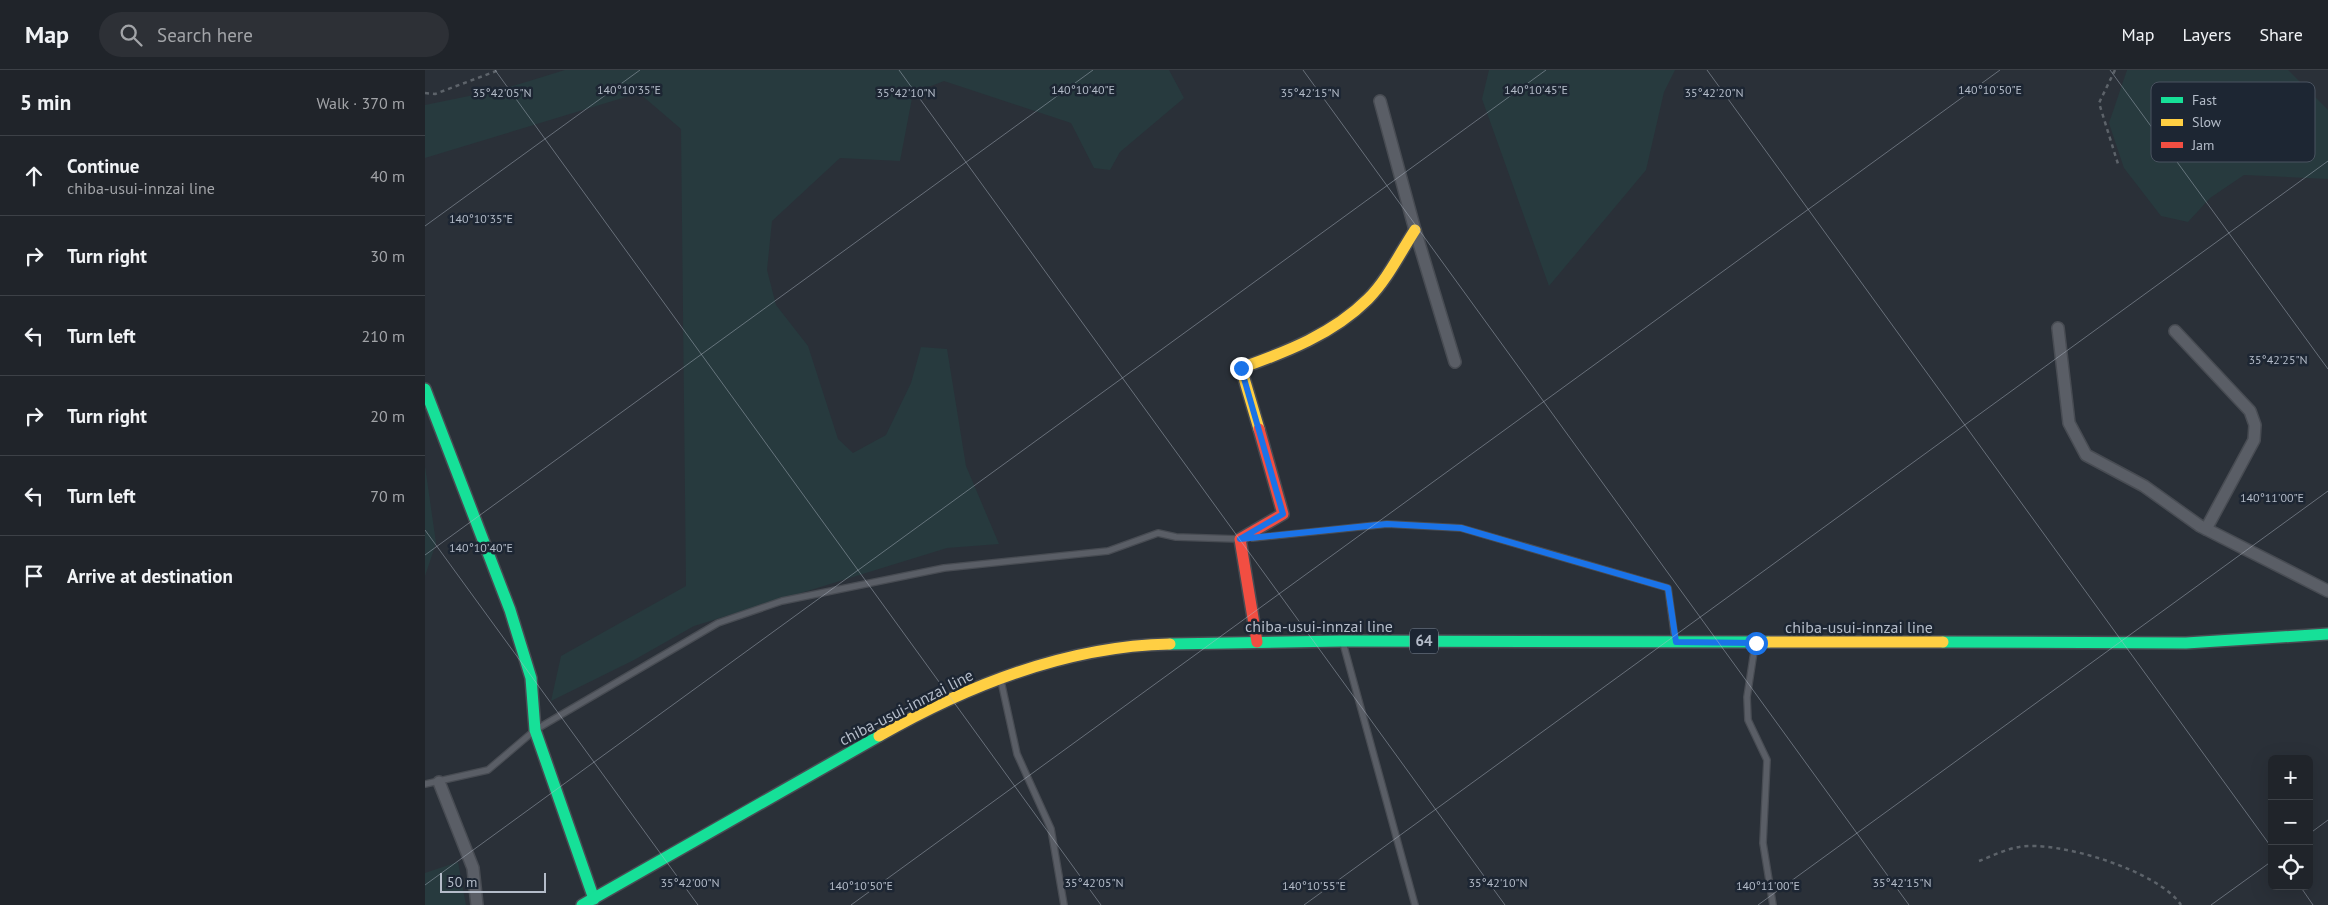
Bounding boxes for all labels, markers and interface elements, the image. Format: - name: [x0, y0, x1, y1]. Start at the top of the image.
- search box: [99, 12, 449, 57]
- text: Map: [25, 19, 69, 50]
- icon: search: [117, 21, 145, 49]
- text: Search here: [157, 23, 253, 47]
- text: Map: [2122, 23, 2154, 46]
- text: Layers: [2182, 23, 2231, 46]
- text: Share: [2259, 23, 2303, 46]
- text: 140°10'35"E: [597, 82, 661, 97]
- text: 140°10'40"E: [1051, 82, 1115, 97]
- text: 140°10'45"E: [1504, 82, 1568, 97]
- text: 140°10'50"E: [1958, 82, 2022, 97]
- legend: [2151, 82, 2315, 162]
- text: 35°42'05"N: [472, 85, 532, 100]
- text: 35°42'10"N: [876, 85, 936, 100]
- text: 35°42'15"N: [1280, 85, 1340, 100]
- text: 35°42'20"N: [1684, 85, 1744, 100]
- text: 5 min: [20, 89, 71, 116]
- text: Fast: [2192, 91, 2217, 109]
- text: Walk · 370 m: [316, 93, 405, 113]
- text: Slow: [2192, 113, 2222, 131]
- text: Jam: [2191, 136, 2214, 154]
- text: Continue: [67, 154, 139, 178]
- icon: ahead: [20, 162, 48, 190]
- text: 40 m: [370, 166, 405, 186]
- text: chiba-usui-innzai line: [67, 178, 215, 198]
- text: 140°10'35"E: [449, 211, 513, 226]
- icon: right: [20, 242, 48, 270]
- text: Turn right: [67, 244, 147, 268]
- text: 30 m: [370, 246, 405, 266]
- icon: left: [20, 322, 48, 350]
- text: Turn left: [67, 324, 136, 348]
- text: 210 m: [362, 326, 405, 346]
- text: 35°42'25"N: [2248, 352, 2308, 367]
- route end: [1230, 357, 1253, 380]
- icon: right: [20, 402, 48, 430]
- text: Turn right: [67, 404, 147, 428]
- text: 20 m: [370, 406, 405, 426]
- icon: left: [20, 482, 48, 510]
- text: Turn left: [67, 484, 136, 508]
- text: 70 m: [370, 486, 405, 506]
- text: 140°11'00"E: [2240, 490, 2304, 505]
- text: 140°10'40"E: [449, 540, 513, 555]
- icon: arrive: [20, 562, 48, 590]
- text: Arrive at destination: [67, 564, 233, 588]
- street label: chiba-usui-innzai line: [1245, 616, 1393, 636]
- street label: chiba-usui-innzai line: [1785, 617, 1933, 637]
- road number: 64: [1410, 628, 1438, 654]
- route start: [1745, 632, 1768, 655]
- street label: chiba-usui-innzai line: [836, 665, 976, 749]
- map controls: [2268, 755, 2313, 890]
- button: +: [2268, 755, 2313, 800]
- button: −: [2268, 800, 2313, 845]
- button: locate: [2268, 845, 2313, 890]
- scale bar: [440, 870, 546, 893]
- text: 50 m: [447, 873, 477, 891]
- text: 35°42'00"N: [660, 875, 720, 890]
- text: 35°42'05"N: [1064, 875, 1124, 890]
- text: 35°42'10"N: [1468, 875, 1528, 890]
- text: 35°42'15"N: [1872, 875, 1932, 890]
- text: 140°10'50"E: [829, 878, 893, 893]
- text: 140°10'55"E: [1282, 878, 1346, 893]
- text: 140°11'00"E: [1736, 878, 1800, 893]

